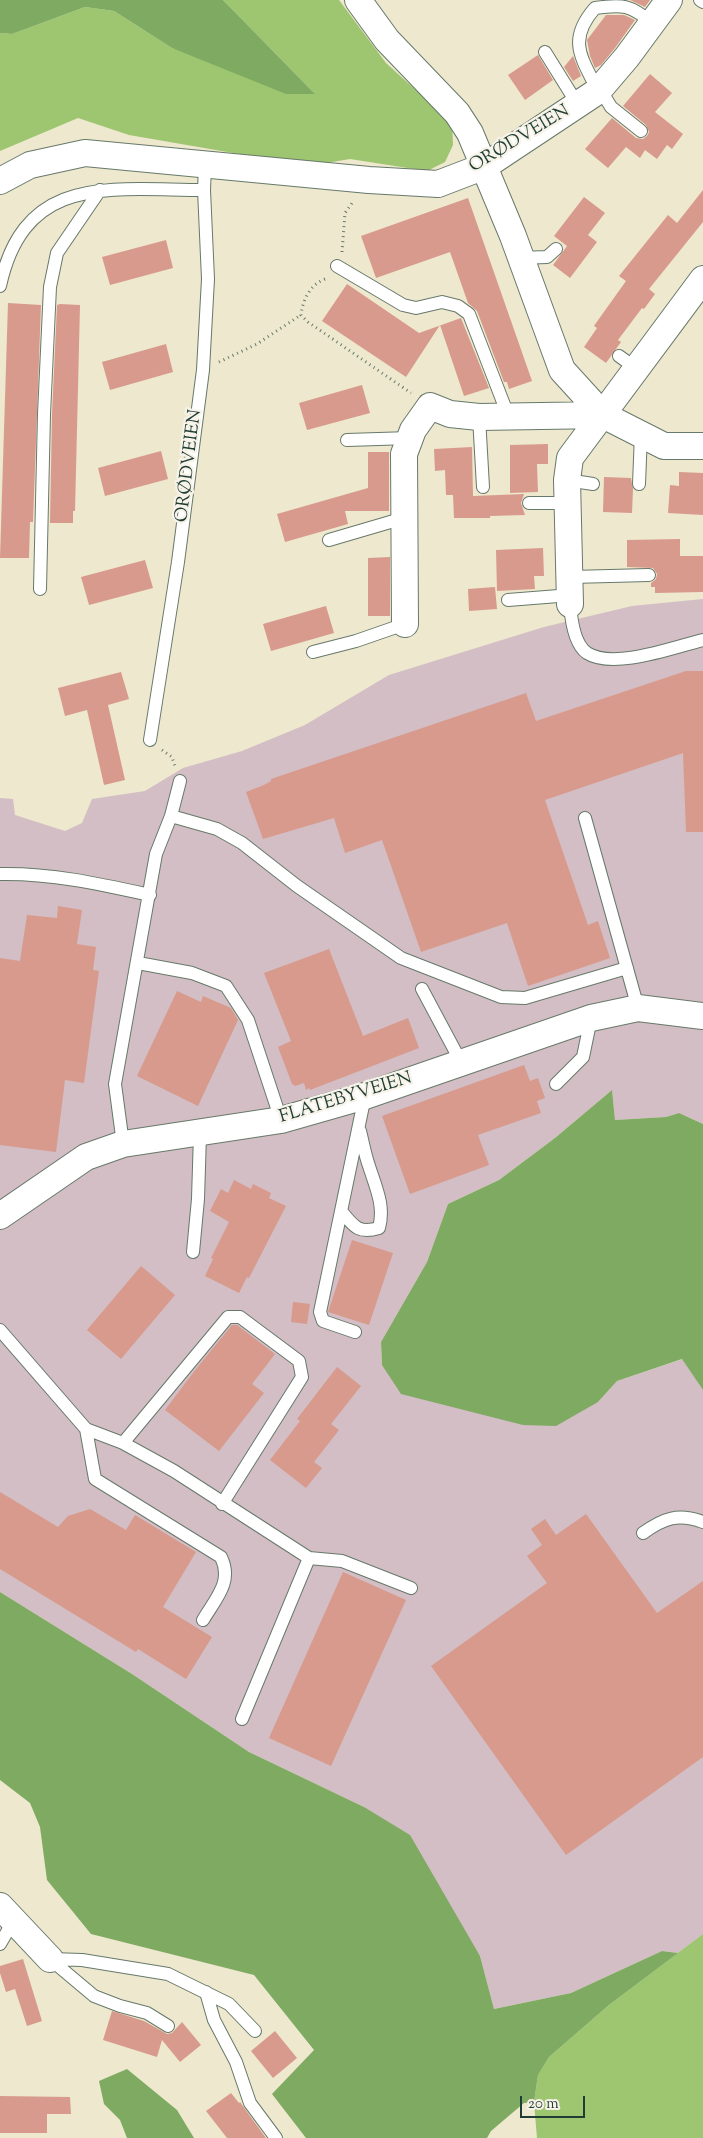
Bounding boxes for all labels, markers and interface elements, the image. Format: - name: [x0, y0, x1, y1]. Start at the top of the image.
- street label: ORØDVEIEN: [466, 102, 574, 178]
- street label: ORØDVEIEN: [172, 408, 208, 524]
- street label: FLATEBYVEIEN: [277, 1069, 415, 1129]
- scale bar: [523, 2086, 588, 2118]
- text: 20 m: [528, 2094, 559, 2115]

